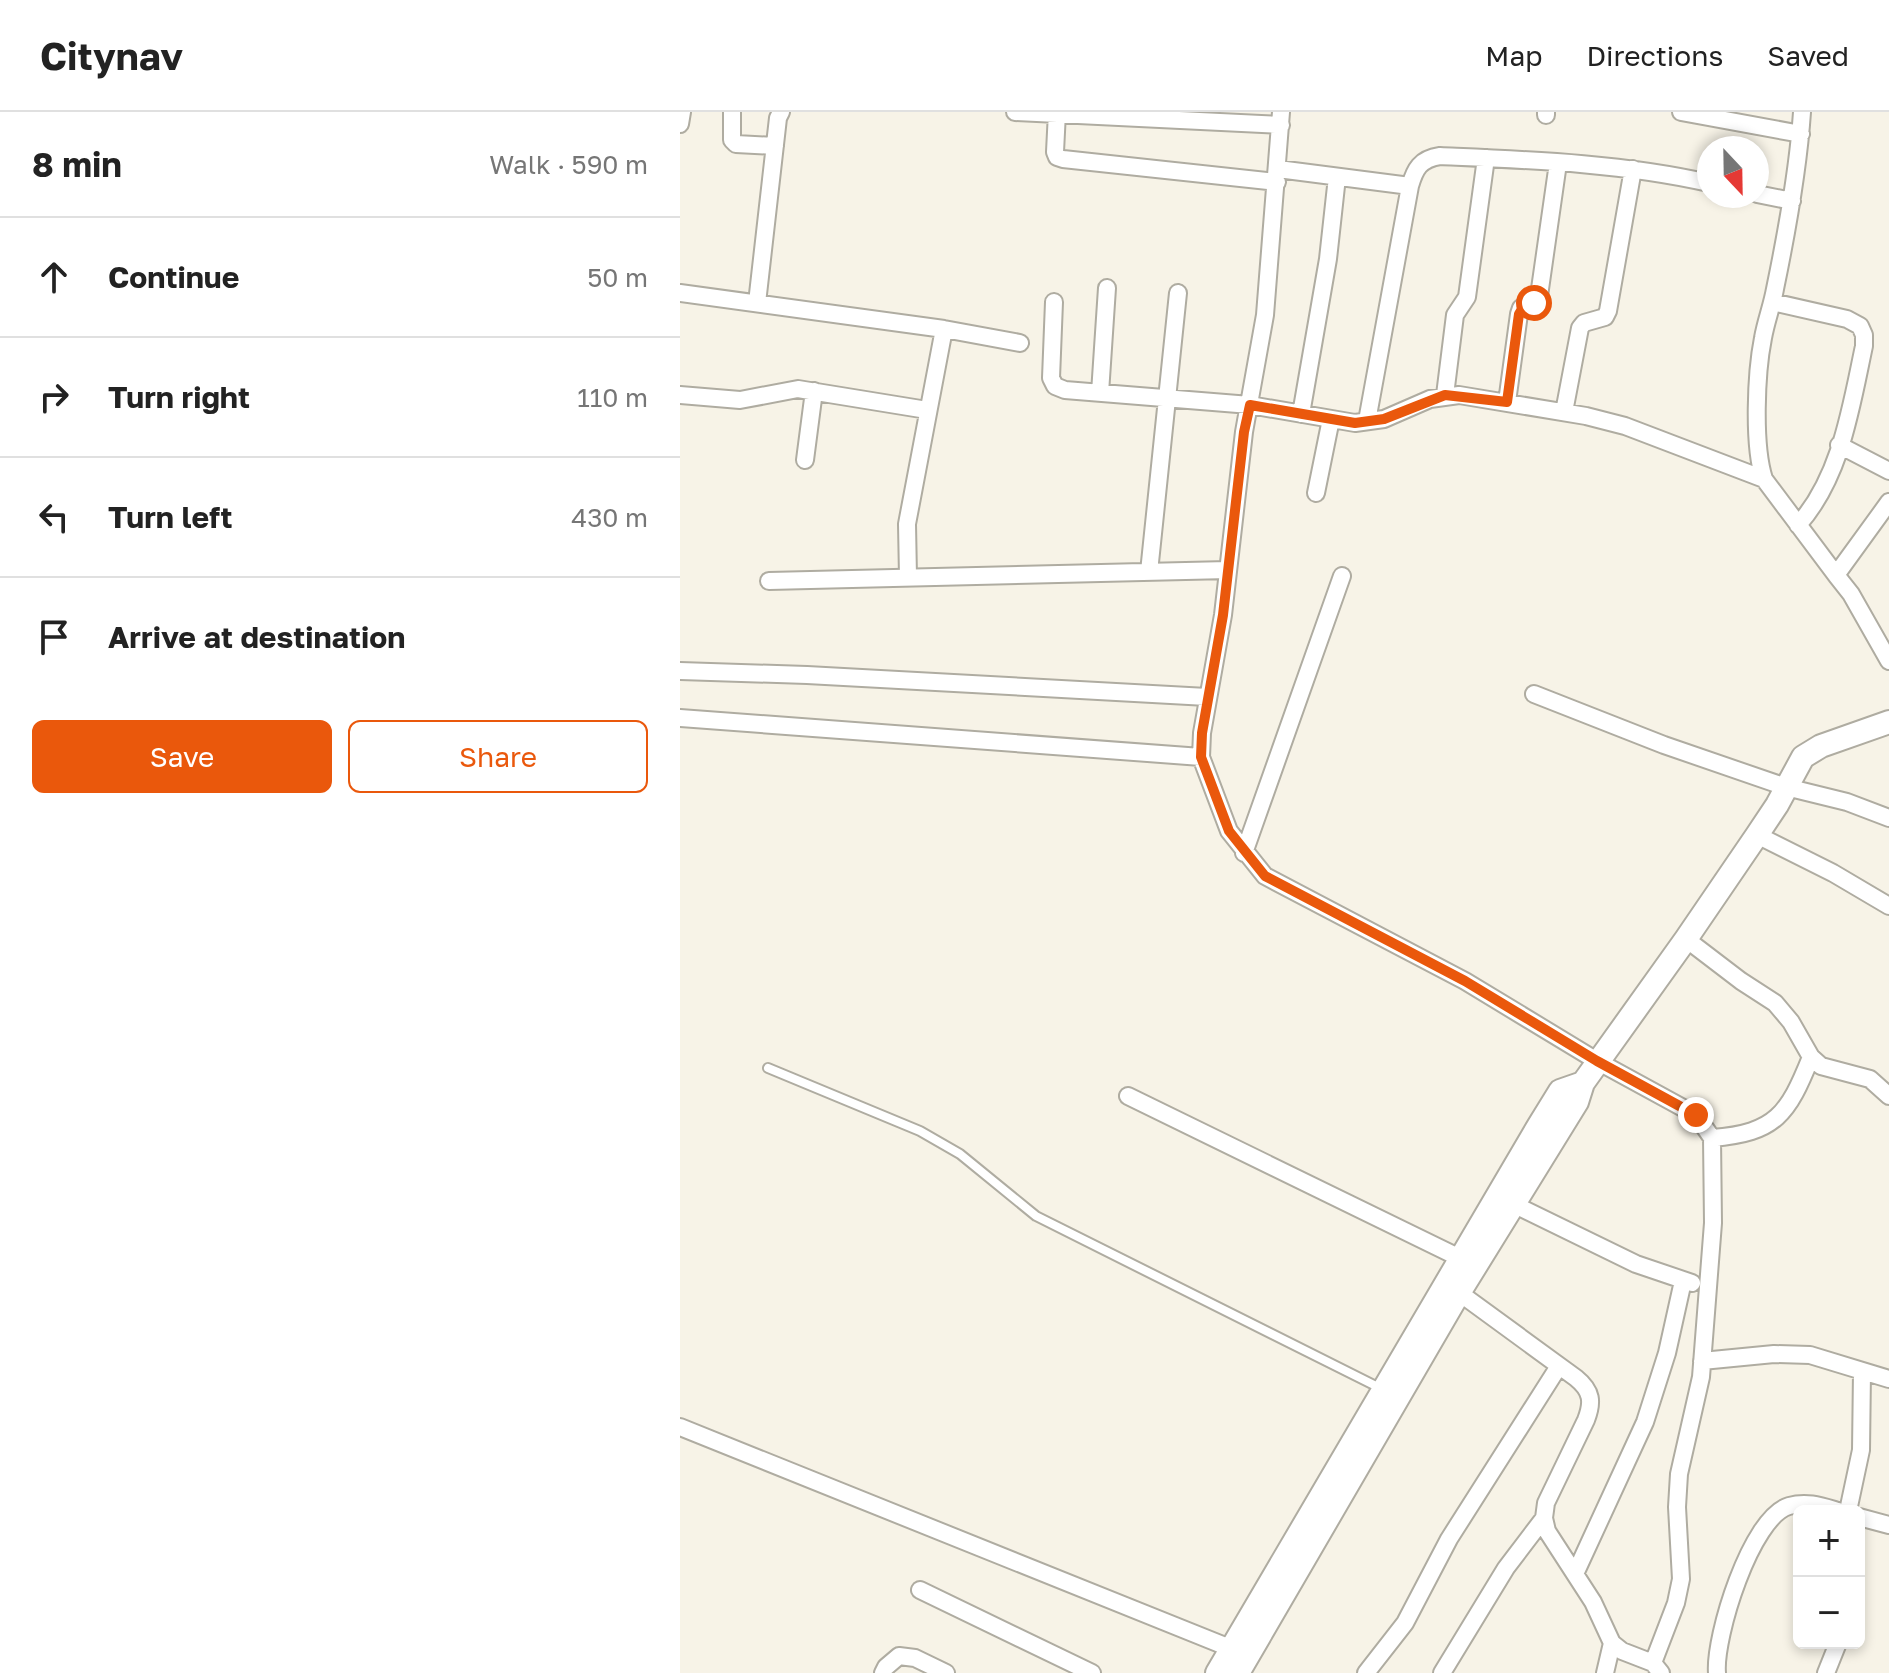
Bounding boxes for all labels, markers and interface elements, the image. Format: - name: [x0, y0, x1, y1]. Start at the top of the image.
- text: Citynav: [40, 33, 183, 78]
- text: Map: [1485, 39, 1542, 72]
- text: Directions: [1586, 39, 1723, 72]
- text: Saved: [1767, 39, 1849, 72]
- north arrow: [1697, 136, 1769, 208]
- text: 8 min: [32, 144, 122, 184]
- text: Walk · 590 m: [489, 149, 648, 180]
- icon: ahead: [32, 255, 76, 299]
- text: Continue: [108, 259, 239, 295]
- text: 50 m: [587, 262, 648, 293]
- route start: [1516, 285, 1552, 321]
- icon: right: [32, 375, 76, 419]
- text: Turn right: [108, 379, 250, 415]
- text: 110 m: [577, 382, 648, 413]
- icon: left: [32, 495, 76, 539]
- text: Turn left: [108, 499, 233, 535]
- text: 430 m: [571, 502, 648, 533]
- icon: arrive: [32, 615, 76, 659]
- text: Arrive at destination: [108, 619, 405, 655]
- button: Save: [32, 720, 332, 793]
- button: Share: [348, 720, 648, 793]
- route end: [1678, 1097, 1714, 1133]
- map controls: [1793, 1505, 1865, 1649]
- button: +: [1793, 1505, 1865, 1577]
- button: −: [1793, 1577, 1865, 1649]

